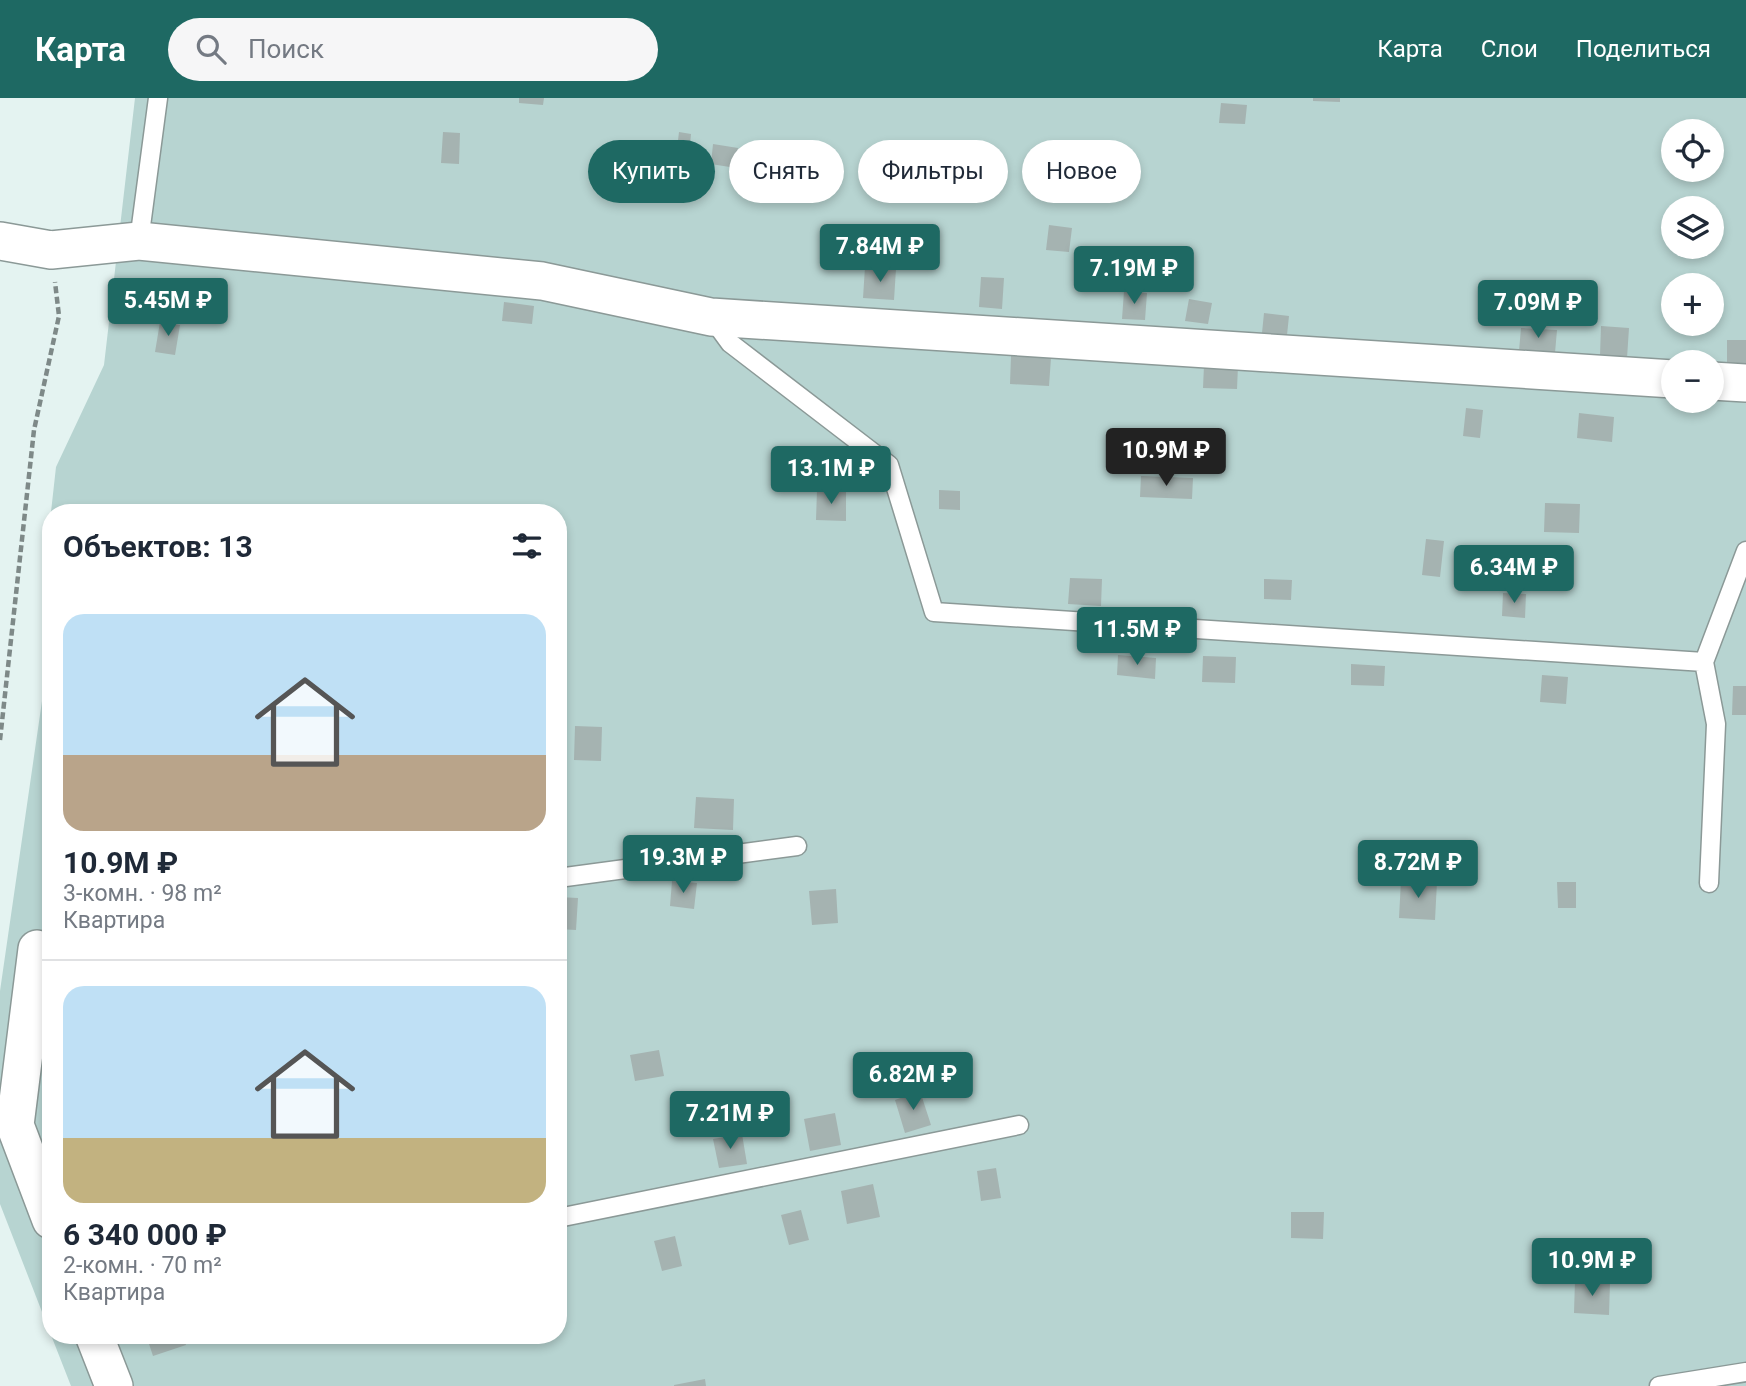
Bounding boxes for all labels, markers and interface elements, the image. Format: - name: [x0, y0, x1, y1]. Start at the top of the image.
- search box: [168, 18, 658, 81]
- text: Карта: [35, 30, 126, 69]
- icon: search: [192, 30, 230, 68]
- text: Поиск: [248, 34, 324, 64]
- text: Карта: [1377, 35, 1443, 63]
- text: Слои: [1481, 35, 1538, 63]
- text: Поделиться: [1576, 35, 1711, 63]
- map controls: [1661, 119, 1724, 413]
- button: locate: [1661, 119, 1724, 182]
- chip: Купить: [588, 140, 715, 203]
- chip: Снять: [729, 140, 844, 203]
- chip: Фильтры: [858, 140, 1008, 203]
- chip: Новое: [1022, 140, 1141, 203]
- button: layers: [1661, 196, 1724, 259]
- pin: 7.84M ₽: [815, 225, 945, 284]
- text: 7.84M ₽: [836, 233, 924, 260]
- pin: 7.19M ₽: [1069, 246, 1199, 306]
- text: 7.19M ₽: [1090, 255, 1178, 282]
- button: +: [1661, 273, 1724, 336]
- pin: 5.45M ₽: [103, 278, 233, 338]
- pin: 7.09M ₽: [1473, 280, 1603, 340]
- text: 5.45M ₽: [124, 287, 212, 314]
- text: 7.09M ₽: [1494, 289, 1582, 316]
- button: −: [1661, 350, 1724, 413]
- pin: 10.9M ₽: [1101, 428, 1231, 488]
- text: 10.9M ₽: [1122, 437, 1210, 464]
- pin: 13.1M ₽: [766, 446, 896, 506]
- text: 13.1M ₽: [787, 455, 875, 482]
- icon: filters: [508, 527, 546, 565]
- text: Объектов: 13: [63, 529, 253, 564]
- pin: 6.34M ₽: [1449, 546, 1579, 605]
- text: 6.34M ₽: [1470, 554, 1558, 581]
- pin: 11.5M ₽: [1072, 608, 1202, 667]
- text: 11.5M ₽: [1093, 616, 1181, 643]
- icon: home: [242, 659, 368, 785]
- pin: 19.3M ₽: [618, 836, 748, 895]
- pin: 8.72M ₽: [1353, 840, 1483, 900]
- text: 19.3M ₽: [639, 844, 727, 871]
- text: 10.9M ₽: [63, 845, 178, 880]
- text: 8.72M ₽: [1374, 849, 1462, 876]
- text: 3-комн. · 98 m²: [63, 880, 222, 907]
- text: Квартира: [63, 907, 165, 934]
- icon: home: [242, 1031, 368, 1157]
- pin: 6.82M ₽: [848, 1052, 978, 1112]
- text: 6.82M ₽: [869, 1061, 957, 1088]
- pin: 7.21M ₽: [665, 1091, 795, 1151]
- text: 7.21M ₽: [686, 1100, 774, 1127]
- text: 6 340 000 ₽: [63, 1217, 227, 1252]
- pin: 10.9M ₽: [1527, 1238, 1657, 1298]
- text: 10.9M ₽: [1548, 1247, 1636, 1274]
- text: 2-комн. · 70 m²: [63, 1252, 222, 1279]
- text: Квартира: [63, 1279, 165, 1306]

